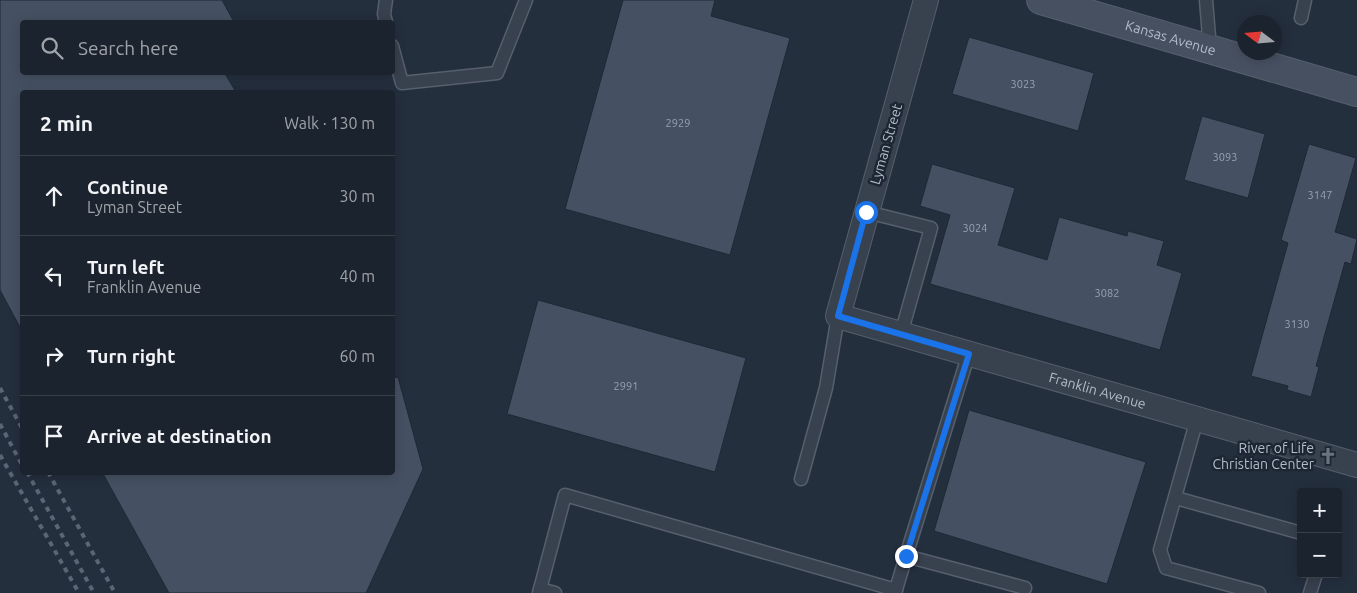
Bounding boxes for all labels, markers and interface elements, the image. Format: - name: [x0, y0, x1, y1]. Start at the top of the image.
- north arrow: [1237, 15, 1282, 60]
- street label: Kansas Avenue: [1123, 17, 1218, 58]
- search box: [20, 20, 395, 75]
- icon: search: [38, 34, 66, 62]
- text: Search here: [78, 37, 178, 59]
- house number: 3023: [1011, 78, 1035, 90]
- street label: Lyman Street: [867, 101, 905, 186]
- text: 2 min: [40, 111, 93, 135]
- text: Walk · 130 m: [284, 114, 375, 132]
- house number: 2929: [666, 117, 690, 129]
- house number: 3093: [1213, 151, 1237, 163]
- text: Continue: [87, 176, 168, 198]
- icon: ahead: [40, 182, 68, 210]
- text: 30 m: [339, 187, 375, 205]
- house number: 3147: [1308, 189, 1332, 201]
- text: Lyman Street: [87, 198, 182, 216]
- route start: [855, 201, 878, 224]
- house number: 3024: [963, 222, 987, 234]
- text: Turn left: [87, 256, 165, 278]
- icon: left: [40, 262, 68, 290]
- text: 40 m: [339, 267, 375, 285]
- text: Franklin Avenue: [87, 278, 201, 296]
- house number: 3082: [1095, 287, 1119, 299]
- house number: 3130: [1285, 318, 1309, 330]
- icon: right: [40, 342, 68, 370]
- text: Turn right: [87, 345, 175, 367]
- text: 60 m: [339, 347, 375, 365]
- street label: Franklin Avenue: [1047, 369, 1148, 412]
- house number: 2991: [614, 380, 638, 392]
- icon: arrive: [40, 422, 68, 450]
- text: Arrive at destination: [87, 425, 272, 447]
- place label: River of Life Christian Center: [1213, 440, 1315, 472]
- church icon: River of Life Christian Center: [1318, 446, 1338, 466]
- map controls: [1297, 488, 1342, 578]
- button: +: [1297, 488, 1342, 533]
- button: −: [1297, 533, 1342, 578]
- route end: [895, 545, 918, 568]

